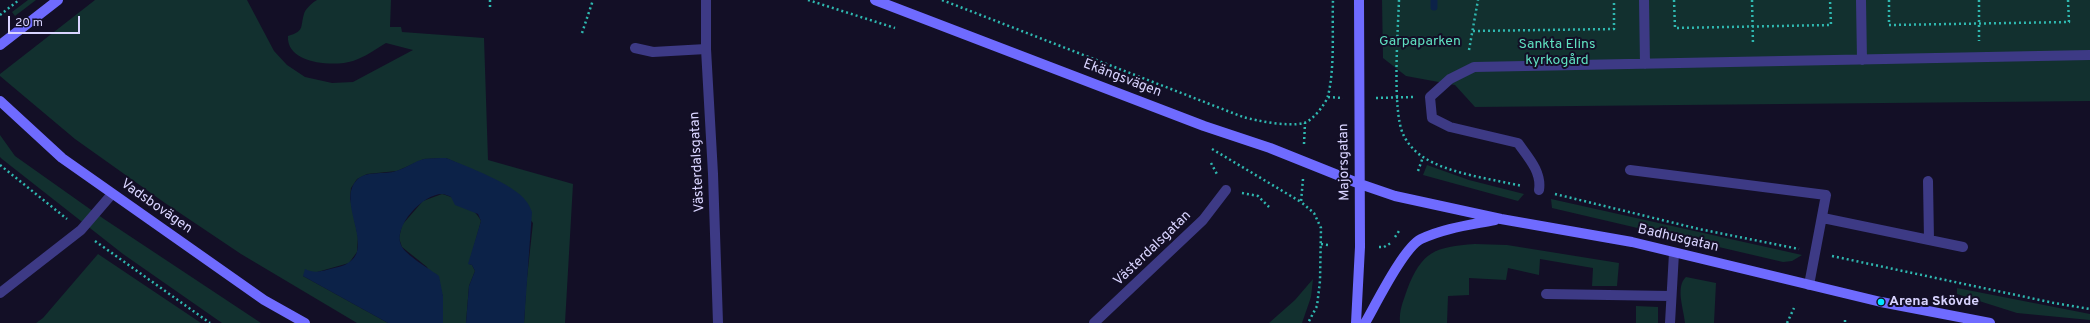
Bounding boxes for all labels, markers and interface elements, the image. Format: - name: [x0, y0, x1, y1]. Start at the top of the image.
- scale bar: [10, 8, 82, 34]
- text: 20 m: [15, 15, 43, 31]
- park label: Garpaparken: [1379, 34, 1461, 50]
- park label: Sankta Elins kyrkogård: [1519, 37, 1595, 70]
- street label: Ekängsvägen: [1080, 56, 1164, 102]
- street label: Västerdalsgatan: [687, 111, 709, 213]
- street label: Majorsgatan: [1336, 123, 1354, 201]
- street label: Vadsbovägen: [117, 176, 195, 238]
- street label: Västerdalsgatan: [1111, 208, 1195, 290]
- street label: Badhusgatan: [1636, 222, 1720, 256]
- place label: Arena Skövde: [1889, 294, 1979, 310]
- marker: Arena Skövde: [1876, 297, 1886, 307]

